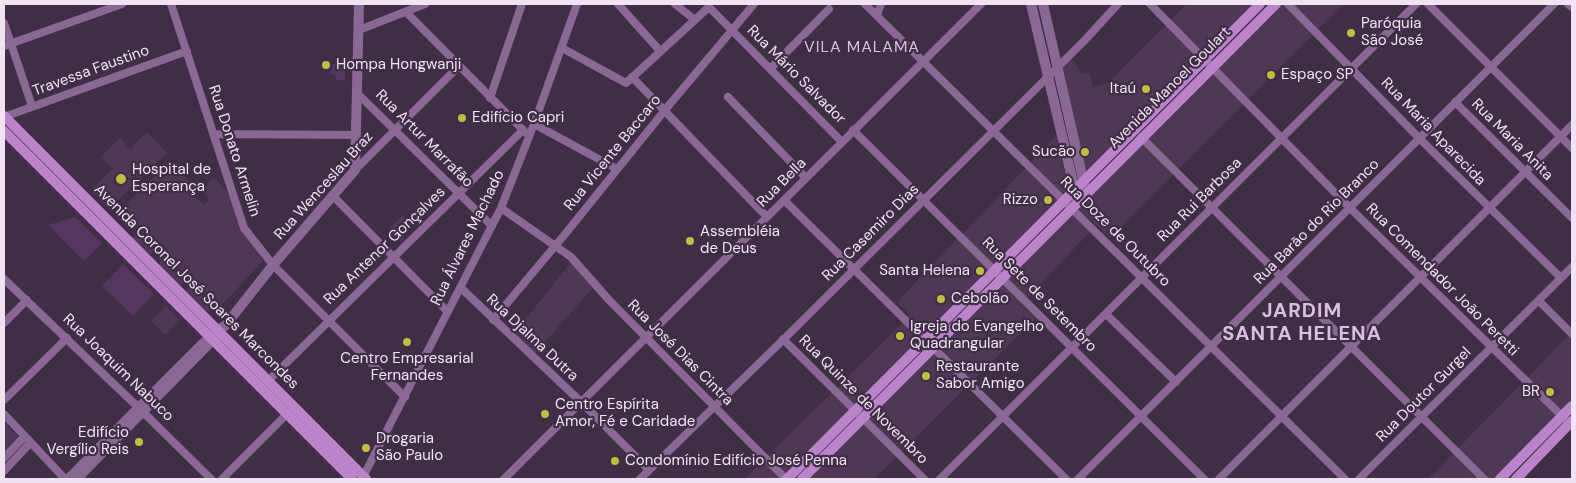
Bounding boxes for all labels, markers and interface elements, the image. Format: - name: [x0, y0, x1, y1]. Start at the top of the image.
- place label: Paróquia São José: [1361, 15, 1423, 50]
- street label: Rua Mário Salvador: [743, 22, 849, 128]
- street label: Avenida Manoel Goulart: [1105, 23, 1235, 153]
- marker: Paróquia São José: [1345, 27, 1357, 39]
- district label: VILA MALAMA: [803, 38, 921, 58]
- street label: Travessa Faustino: [30, 42, 152, 100]
- place label: Hompa Hongwanji: [336, 56, 461, 74]
- marker: Hompa Hongwanji: [320, 59, 332, 71]
- place label: Espaço SP: [1281, 66, 1353, 84]
- marker: Espaço SP: [1265, 69, 1277, 81]
- street label: Rua Maria Aparecida: [1377, 74, 1489, 190]
- place label: Itaú: [1110, 80, 1136, 98]
- street label: Rua Donato Armelin: [204, 83, 264, 219]
- marker: Itaú: [1140, 83, 1152, 95]
- street label: Rua Artur Marrafão: [371, 86, 477, 192]
- street label: Rua Vicente Baccaro: [561, 91, 665, 215]
- street label: Rua Maria Anita: [1467, 95, 1557, 185]
- place label: Edifício Capri: [472, 109, 564, 127]
- marker: Edifício Capri: [456, 112, 468, 124]
- street label: Rua Wenceslau Braz: [271, 128, 377, 244]
- place label: Sucão: [1032, 143, 1075, 161]
- marker: Sucão: [1079, 146, 1091, 158]
- street label: Rua Rui Barbosa: [1154, 154, 1246, 246]
- street label: Rua Bella: [754, 155, 810, 211]
- street label: Rua Barão do Rio Branco: [1251, 156, 1383, 288]
- place label: Hospital de Esperança: [132, 161, 211, 196]
- street label: Rua Álvares Machado: [427, 167, 509, 309]
- marker: Hospital de Esperança: [114, 172, 128, 186]
- street label: Rua Doze de Outubro: [1056, 173, 1174, 291]
- street label: Avenida Coronel José Soares Marcondes: [90, 181, 302, 393]
- street label: Rua Casemiro Dias: [819, 181, 923, 285]
- street label: Rua Antenor Gonçalves: [320, 183, 450, 309]
- place label: Rizzo: [1003, 191, 1038, 209]
- marker: Rizzo: [1042, 194, 1054, 206]
- street label: Rua Comendador João Peretti: [1362, 200, 1522, 360]
- place label: Assembléia de Deus: [700, 223, 780, 258]
- street label: Rua Sete de Setembro: [978, 234, 1100, 356]
- marker: Assembléia de Deus: [684, 235, 696, 247]
- place label: Santa Helena: [879, 262, 970, 280]
- marker: Santa Helena: [974, 265, 986, 277]
- place label: Cebolão: [951, 290, 1009, 308]
- street label: Rua Djalma Dutra: [482, 291, 582, 385]
- marker: Cebolão: [935, 293, 947, 305]
- street label: Rua José Dias Cintra: [623, 296, 737, 410]
- district label: JARDIM SANTA HELENA: [1221, 300, 1383, 347]
- street label: Rua Joaquim Nabuco: [59, 310, 177, 426]
- place label: Igreja do Evangelho Quadrangular: [910, 318, 1044, 353]
- marker: Igreja do Evangelho Quadrangular: [894, 330, 906, 342]
- street label: Rua Quinze de Novembro: [795, 332, 931, 468]
- marker: Centro Empresarial Fernandes: [401, 336, 413, 348]
- street label: Rua Doutor Gurgel: [1373, 344, 1475, 446]
- place label: Centro Empresarial Fernandes: [340, 350, 474, 385]
- place label: Restaurante Sabor Amigo: [936, 358, 1025, 393]
- marker: Restaurante Sabor Amigo: [920, 370, 932, 382]
- place label: BR: [1522, 383, 1540, 401]
- marker: BR: [1544, 386, 1556, 398]
- place label: Centro Espírita Amor, Fé e Caridade: [555, 396, 695, 431]
- marker: Centro Espírita Amor, Fé e Caridade: [539, 408, 551, 420]
- place label: Edifício Vergílio Reis: [46, 424, 129, 459]
- place label: Drogaria São Paulo: [376, 430, 443, 465]
- marker: Edifício Vergílio Reis: [133, 436, 145, 448]
- marker: Drogaria São Paulo: [360, 442, 372, 454]
- place label: Condomínio Edifício José Penna: [625, 452, 847, 470]
- marker: Condomínio Edifício José Penna: [609, 455, 621, 467]

